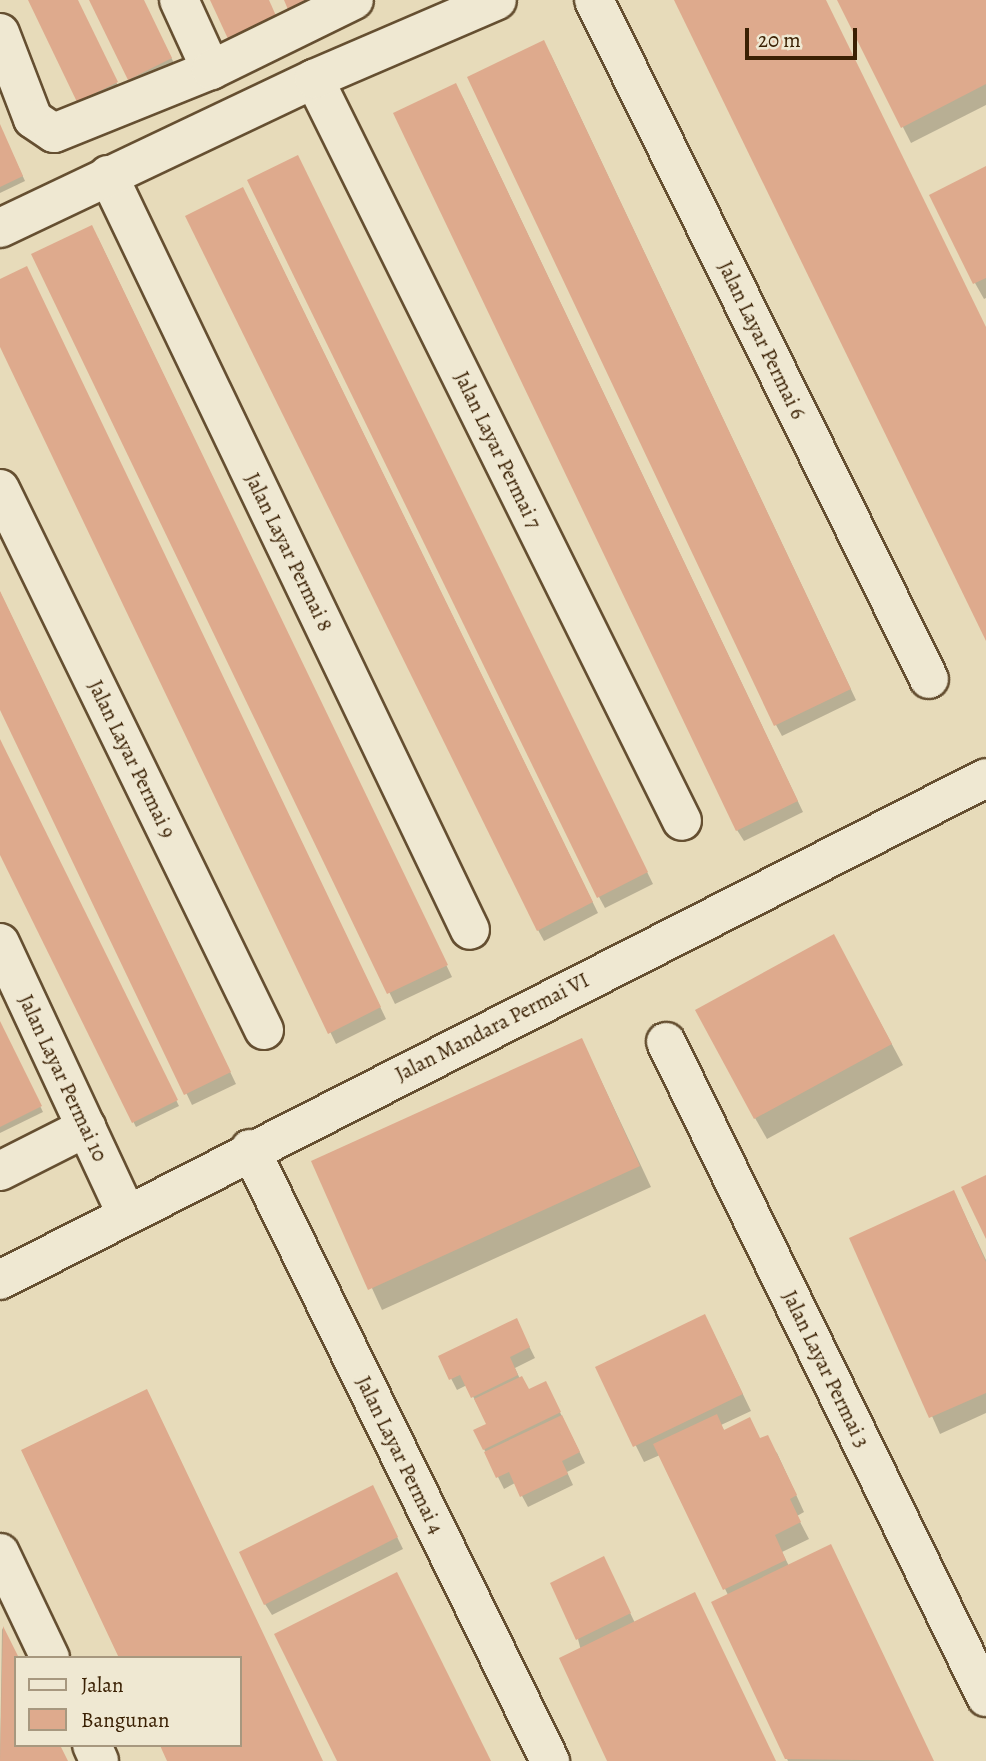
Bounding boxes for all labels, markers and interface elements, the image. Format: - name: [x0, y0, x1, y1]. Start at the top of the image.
- scale bar: [748, 14, 860, 58]
- text: 20 m: [758, 26, 801, 54]
- street label: Jalan Layar Permai 6: [713, 257, 811, 423]
- street label: Jalan Layar Permai 7: [449, 367, 547, 533]
- street label: Jalan Layar Permai 8: [240, 469, 338, 635]
- street label: Jalan Layar Permai 9: [83, 676, 181, 842]
- street label: Jalan Mandara Permai VI: [391, 967, 593, 1087]
- street label: Jalan Layar Permai 10: [13, 990, 113, 1166]
- street label: Jalan Layar Permai 3: [777, 1286, 875, 1452]
- street label: Jalan Layar Permai 4: [351, 1372, 449, 1538]
- legend: [14, 1656, 242, 1747]
- text: Jalan: [81, 1671, 123, 1699]
- text: Bangunan: [81, 1706, 170, 1734]

